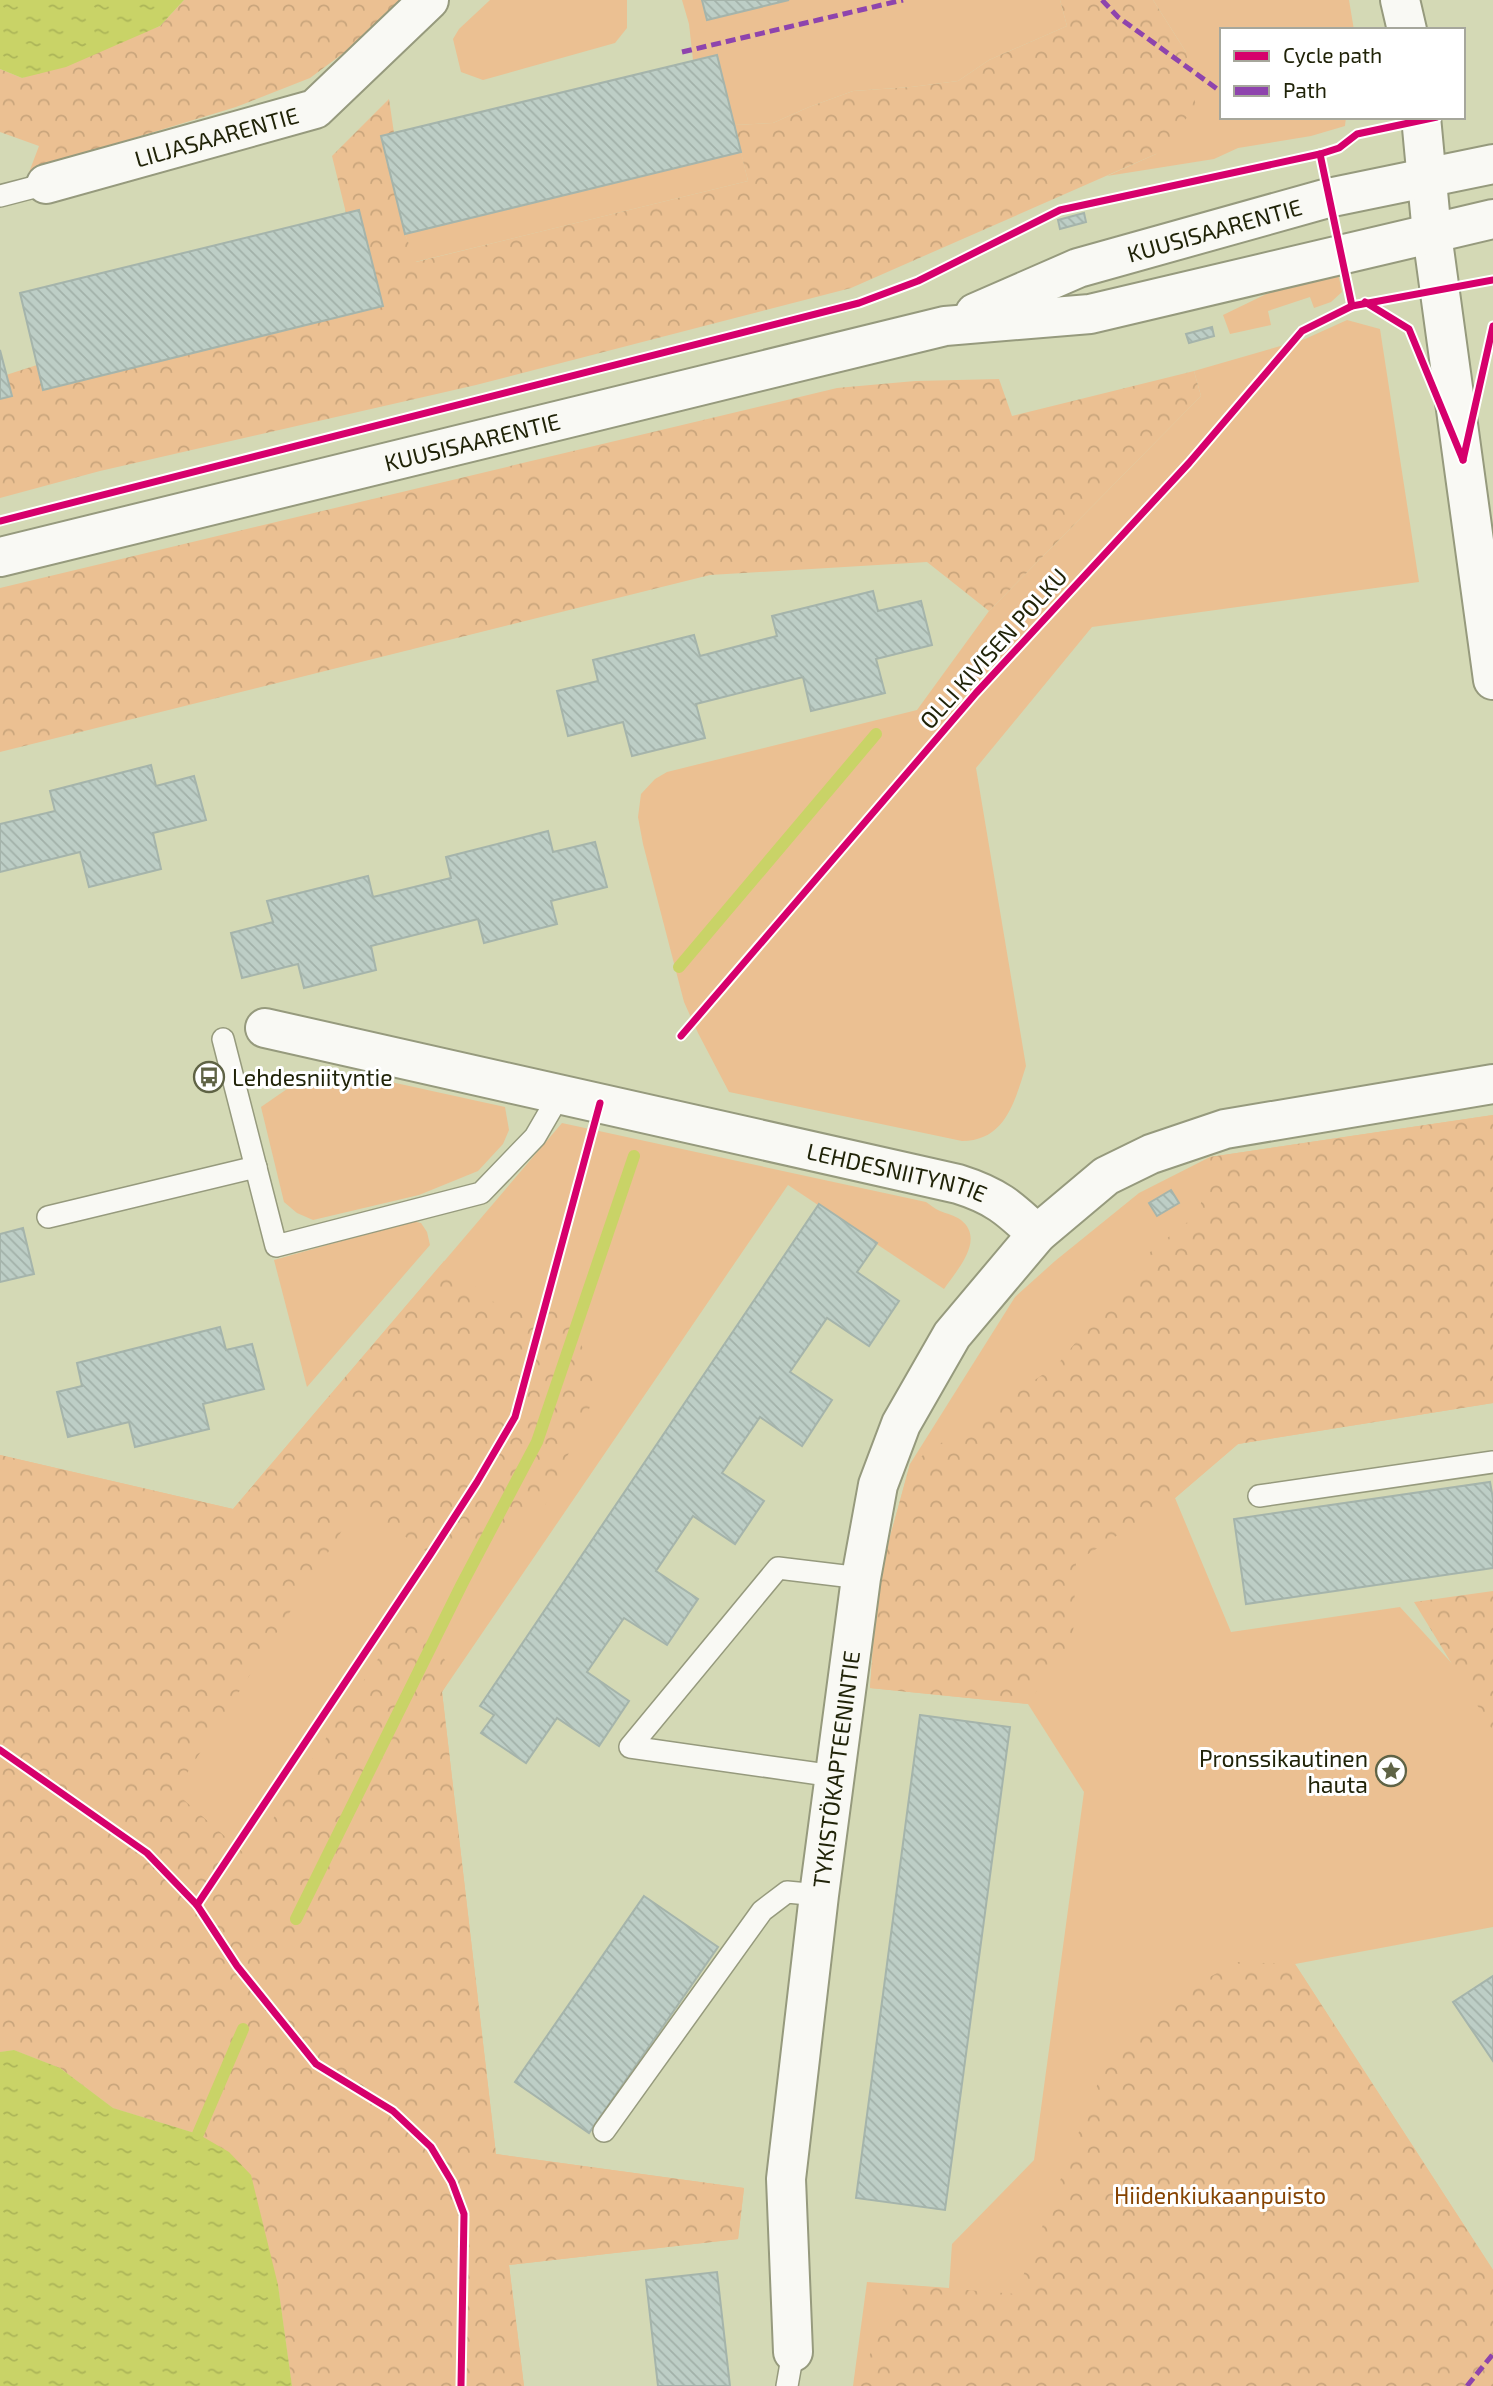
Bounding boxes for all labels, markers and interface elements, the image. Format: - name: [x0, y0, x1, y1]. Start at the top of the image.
- legend: [1220, 28, 1465, 119]
- text: Cycle path: [1283, 42, 1382, 67]
- text: Path: [1283, 77, 1327, 102]
- street label: LILJASAARENTIE: [131, 100, 302, 173]
- street label: KUUSISAARENTIE: [1124, 192, 1305, 268]
- street label: KUUSISAARENTIE: [381, 407, 563, 477]
- street label: OLLI KIVISEN POLKU: [913, 562, 1073, 734]
- bus stop icon: Lehdesniityntie: [192, 1060, 226, 1094]
- place label: Lehdesniityntie: [232, 1063, 393, 1091]
- street label: LEHDESNIITYNTIE: [804, 1136, 992, 1208]
- street label: TYKISTÖKAPTEENINTIE: [806, 1649, 865, 1889]
- place label: Pronssikautinen hauta: [1199, 1744, 1368, 1798]
- place icon: Pronssikautinen hauta: [1374, 1754, 1408, 1788]
- park label: Hiidenkiukaanpuisto: [1114, 2181, 1326, 2209]

